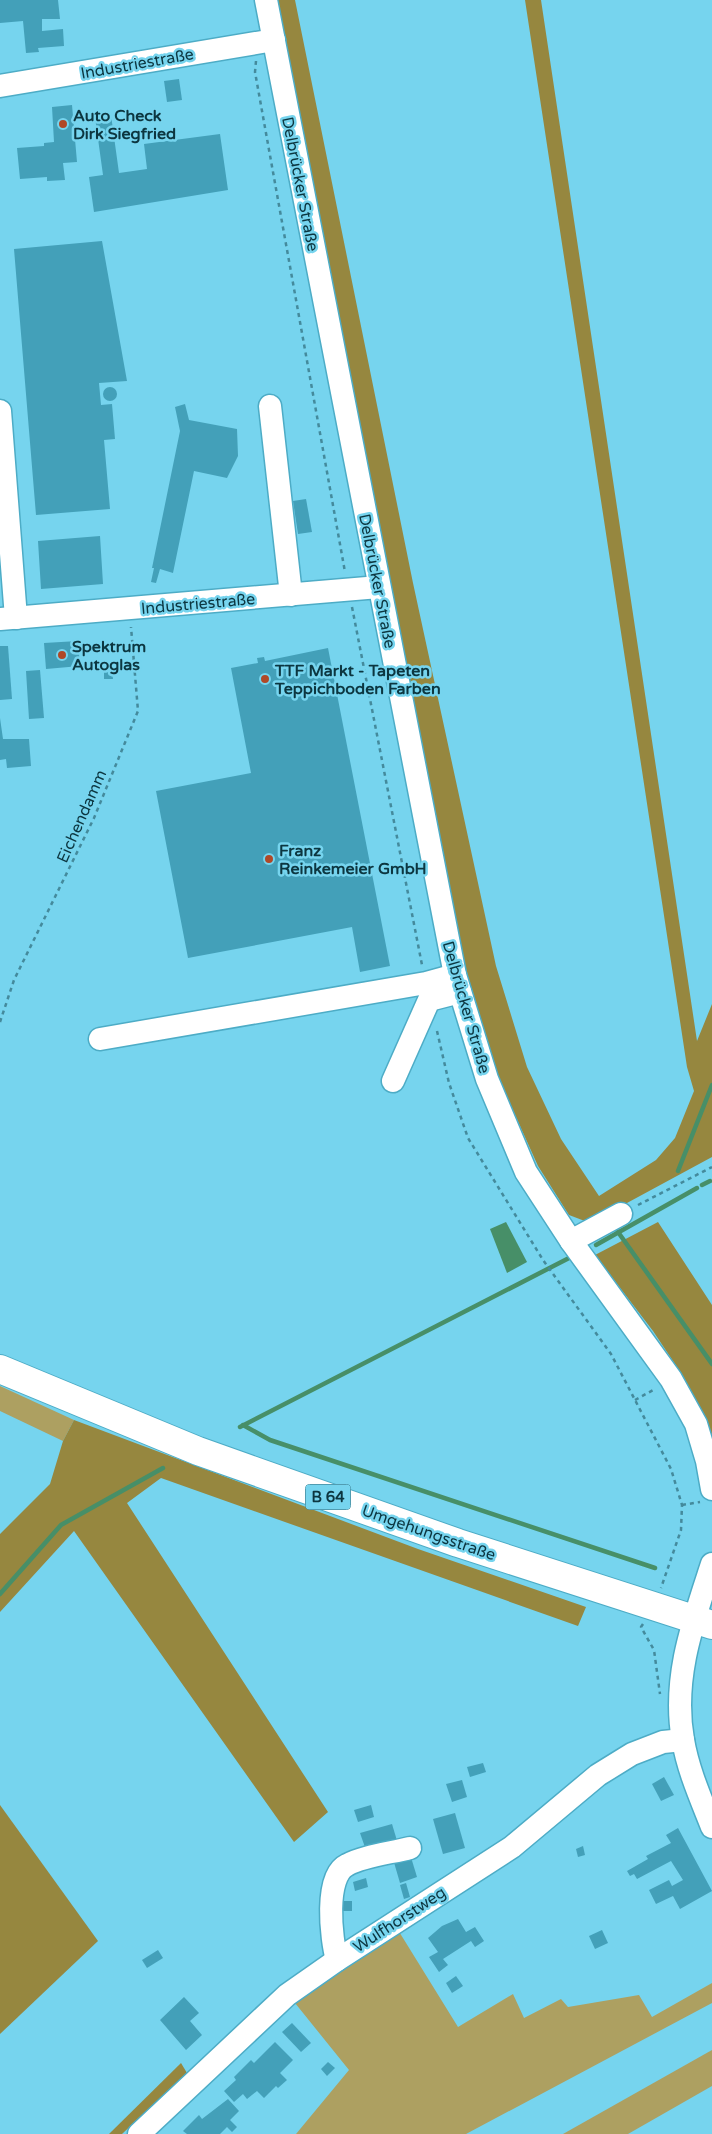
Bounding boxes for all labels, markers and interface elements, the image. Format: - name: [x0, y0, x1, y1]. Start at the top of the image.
- street label: Industriestraße: [79, 44, 195, 84]
- place label: Auto Check Dirk Siegfried: [73, 106, 176, 144]
- street label: Delbrücker Straße: [277, 115, 323, 253]
- marker: Auto Check Dirk Siegfried: [57, 118, 69, 130]
- street label: Delbrücker Straße: [354, 512, 400, 650]
- street label: Industriestraße: [140, 589, 256, 619]
- place label: Spektrum Autoglas: [72, 637, 146, 675]
- marker: Spektrum Autoglas: [56, 649, 68, 661]
- place label: TTF Markt - Tapeten Teppichboden Farben: [274, 661, 441, 699]
- marker: TTF Markt - Tapeten Teppichboden Farben: [259, 673, 271, 685]
- street label: Eichendamm: [52, 767, 111, 866]
- place label: Franz Reinkemeier GmbH: [279, 841, 427, 879]
- marker: Franz Reinkemeier GmbH: [263, 853, 275, 865]
- street label: Delbrücker Straße: [438, 939, 494, 1076]
- road number: B 64: [306, 1484, 350, 1510]
- street label: Umgehungsstraße: [359, 1501, 498, 1565]
- street label: Wulfhorstweg: [350, 1882, 450, 1957]

